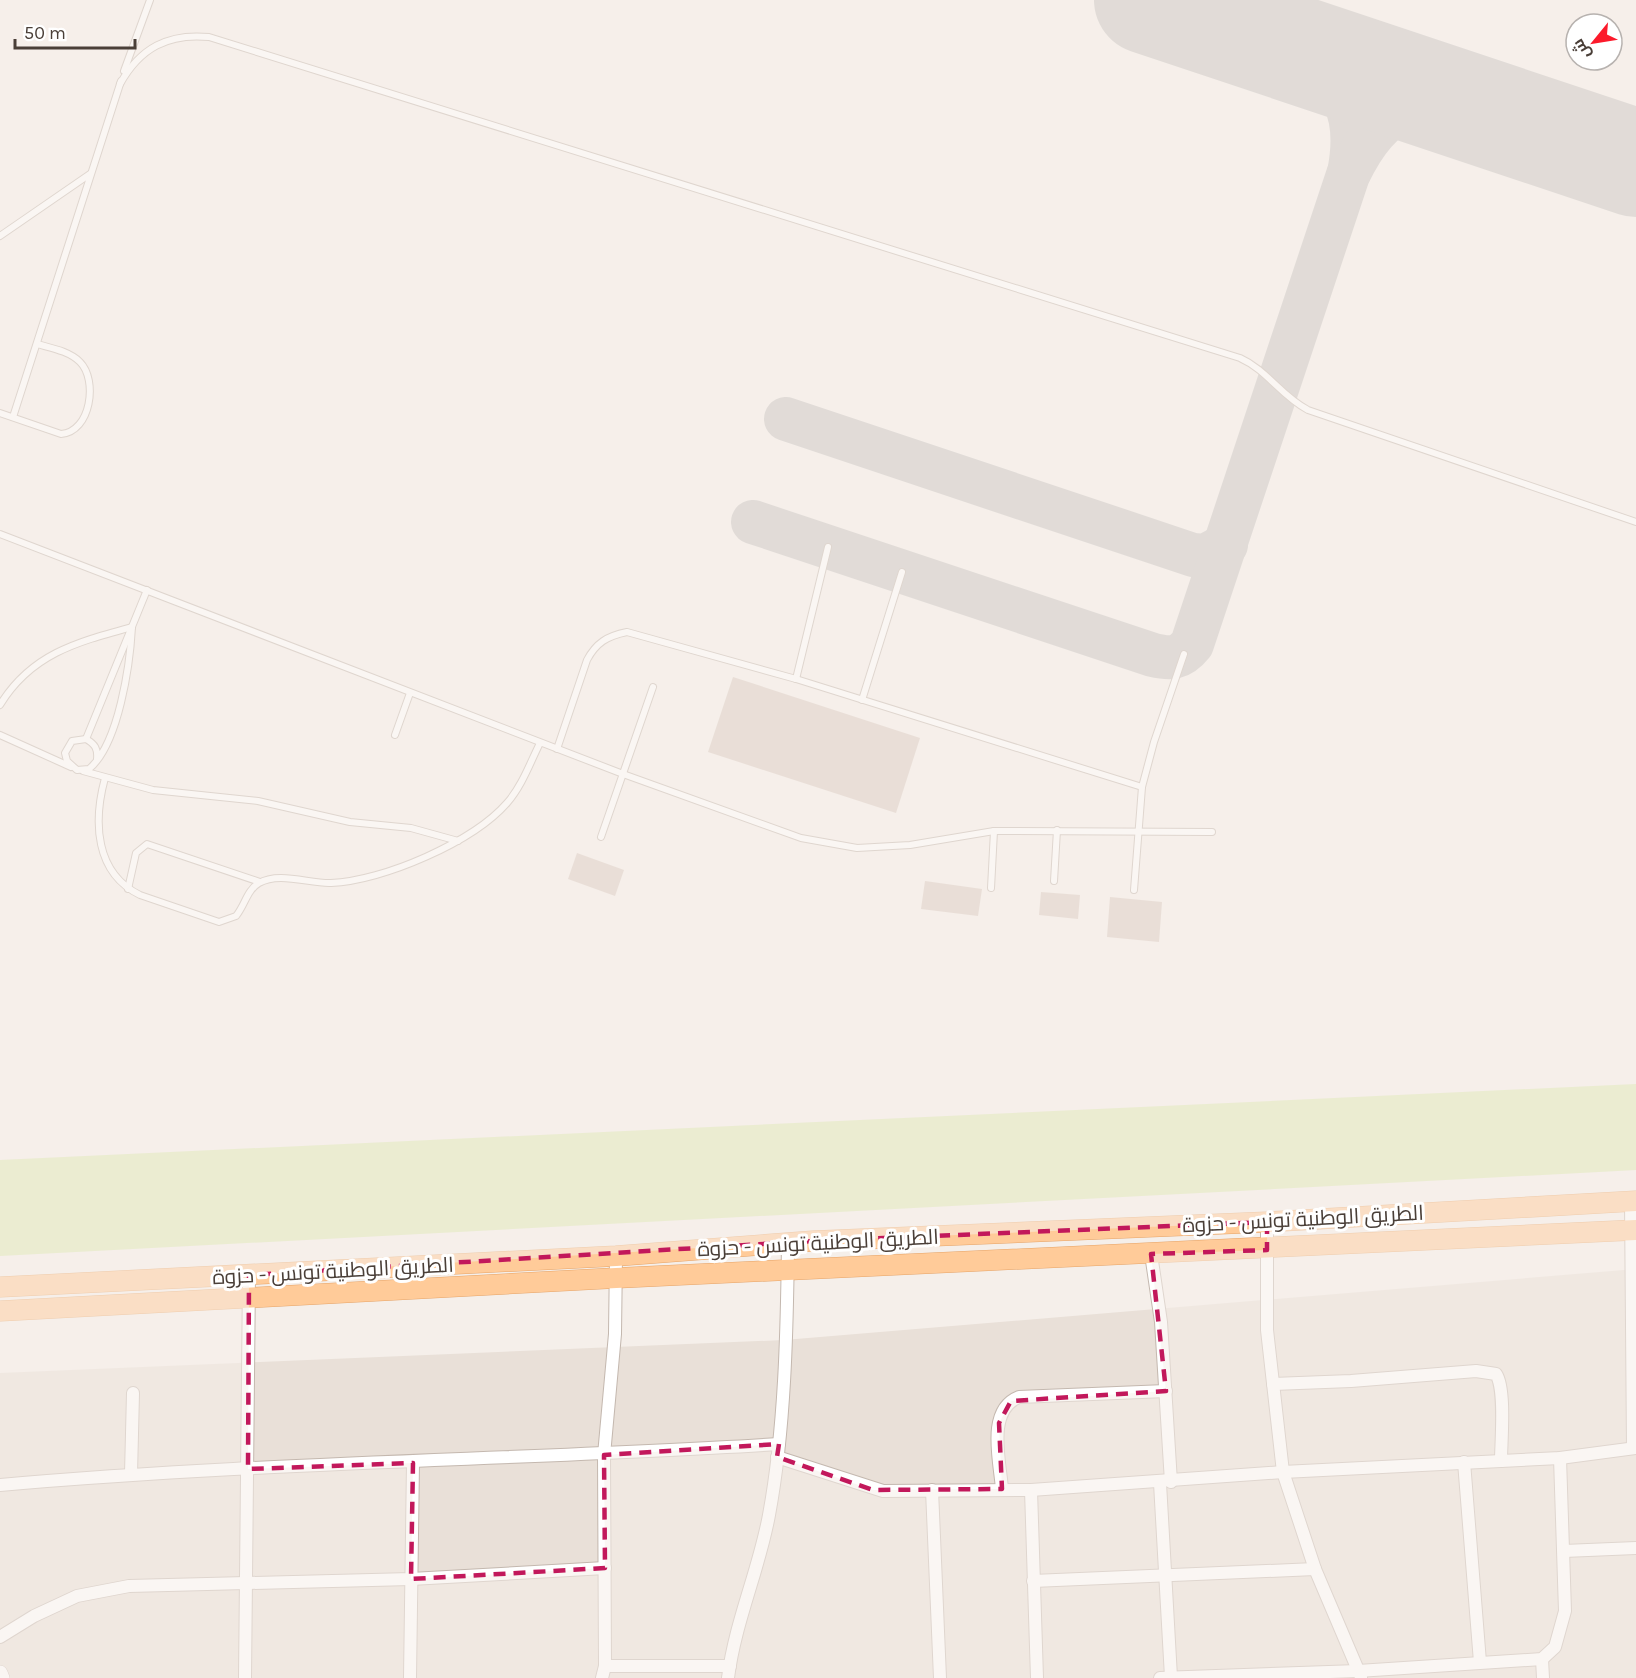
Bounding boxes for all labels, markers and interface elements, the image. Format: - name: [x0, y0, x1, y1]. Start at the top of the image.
- scale bar: [15, 12, 135, 50]
- north arrow: [1564, 12, 1624, 72]
- text: 50 m: [24, 22, 66, 44]
- text: ش: [1568, 36, 1595, 63]
- street label: الطريق الوطنية تونس - حزوة: [1182, 1201, 1424, 1238]
- street label: الطريق الوطنية تونس - حزوة: [697, 1225, 939, 1262]
- street label: الطريق الوطنية تونس - حزوة: [212, 1253, 454, 1290]

